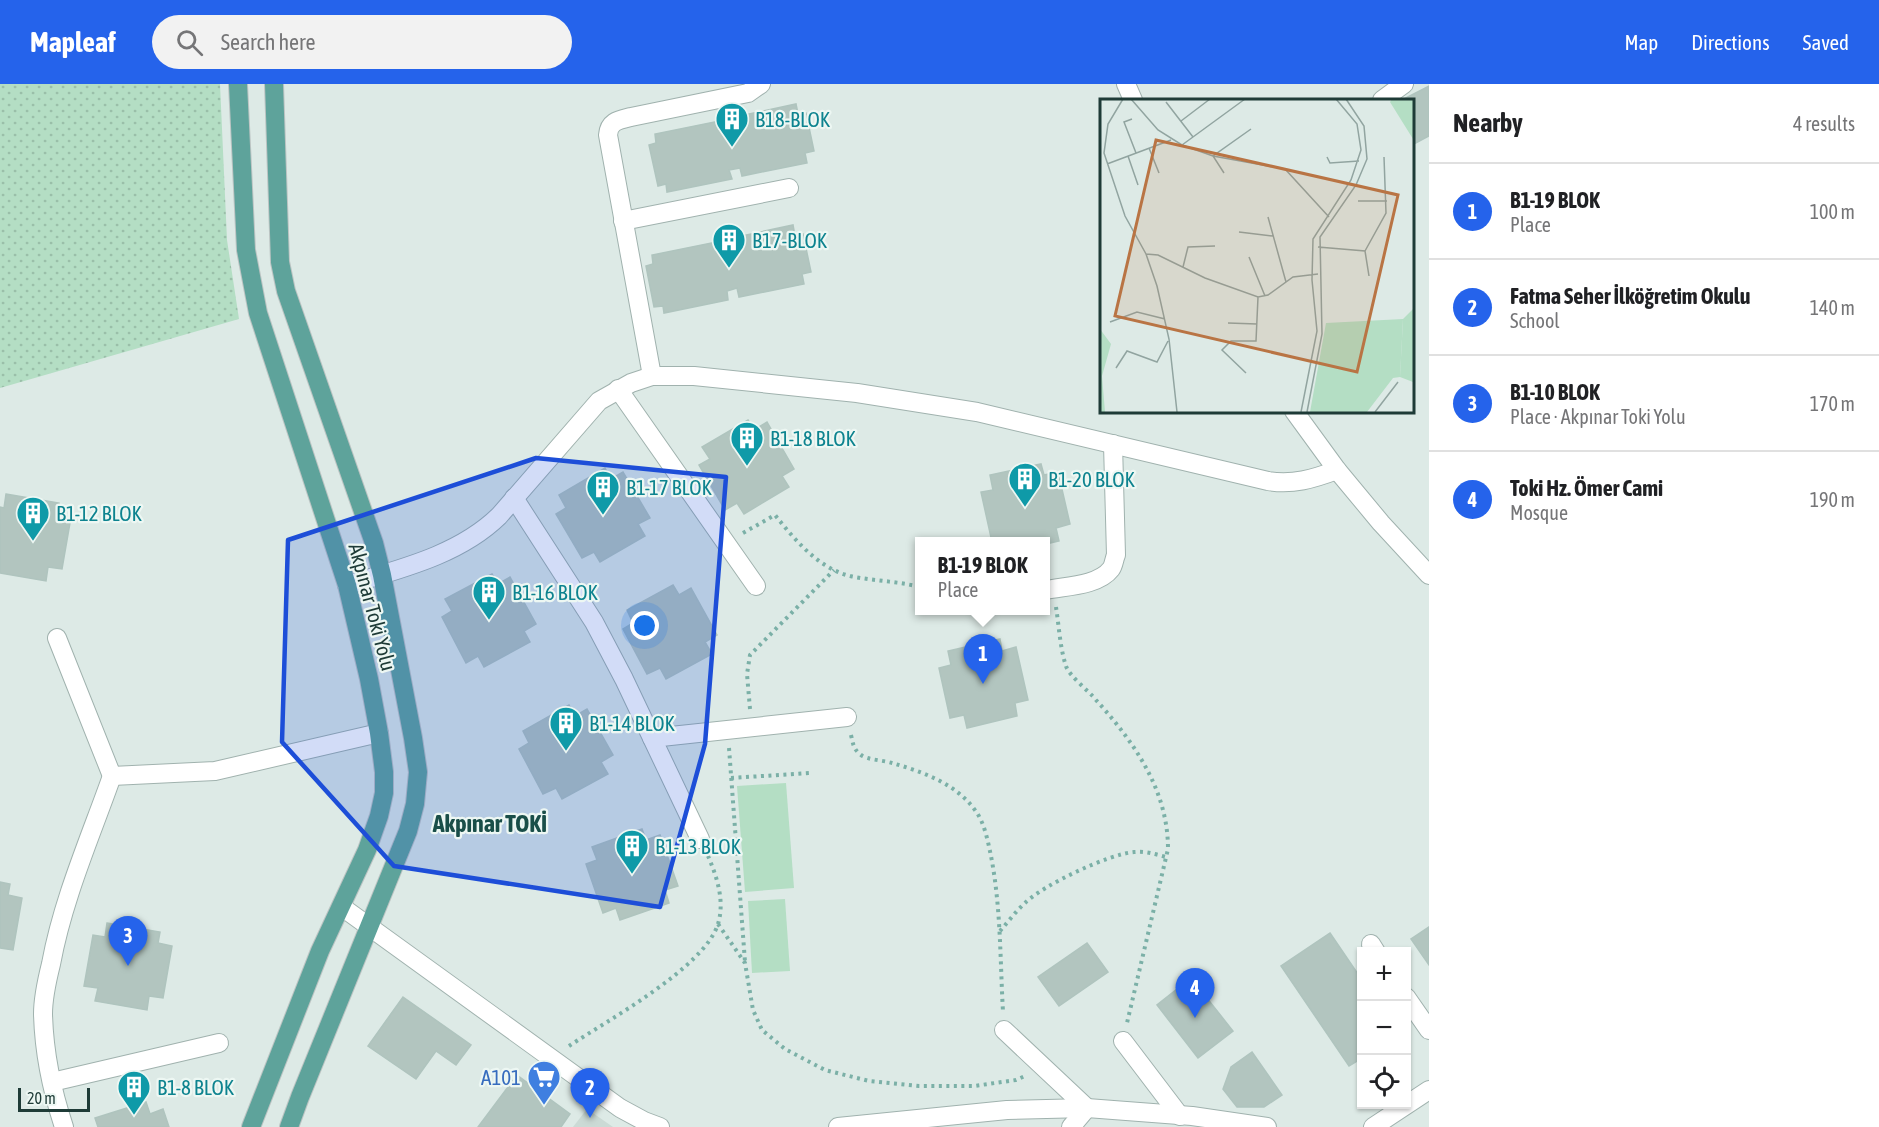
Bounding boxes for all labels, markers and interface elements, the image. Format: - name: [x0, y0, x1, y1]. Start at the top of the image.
- search box: [152, 15, 572, 69]
- text: Mapleaf: [30, 26, 116, 58]
- icon: search: [173, 26, 206, 59]
- text: Search here: [221, 29, 316, 55]
- text: Map: [1624, 30, 1658, 54]
- text: Directions: [1691, 30, 1770, 54]
- text: Saved: [1803, 30, 1849, 54]
- inset map: [1100, 99, 1414, 412]
- building icon: B18-BLOK: [714, 101, 750, 148]
- place label: B18-BLOK: [755, 107, 831, 131]
- text: Nearby: [1453, 108, 1523, 138]
- text: 4 results: [1793, 112, 1855, 135]
- text: B1-19 BLOK: [1510, 187, 1600, 213]
- text: 1: [1468, 200, 1477, 223]
- text: 100 m: [1810, 200, 1855, 223]
- text: Place: [1510, 213, 1551, 236]
- building icon: B17-BLOK: [711, 222, 747, 269]
- place label: B17-BLOK: [752, 228, 828, 252]
- text: Fatma Seher İlköğretim Okulu: [1510, 283, 1750, 309]
- text: 2: [1468, 296, 1477, 319]
- text: 140 m: [1810, 296, 1855, 319]
- text: School: [1510, 309, 1560, 332]
- text: B1-10 BLOK: [1510, 379, 1600, 405]
- text: 3: [1468, 392, 1477, 415]
- text: 170 m: [1810, 392, 1855, 415]
- text: Place · Akpınar Toki Yolu: [1510, 405, 1686, 428]
- building icon: B1-18 BLOK: [729, 420, 765, 467]
- place label: B1-18 BLOK: [770, 426, 857, 450]
- building icon: B1-20 BLOK: [1007, 461, 1043, 508]
- place label: B1-20 BLOK: [1048, 467, 1136, 491]
- building icon: B1-17 BLOK: [585, 469, 621, 516]
- place label: B1-17 BLOK: [626, 475, 713, 499]
- text: Toki Hz. Ömer Cami: [1510, 475, 1663, 501]
- text: 4: [1468, 488, 1477, 511]
- text: 190 m: [1810, 488, 1855, 511]
- building icon: B1-12 BLOK: [15, 495, 51, 542]
- place label: B1-12 BLOK: [56, 501, 143, 525]
- text: Mosque: [1510, 501, 1568, 524]
- popup: [915, 537, 1050, 615]
- street label: Akpınar Toki Yolu: [344, 541, 402, 673]
- text: B1-19 BLOK: [938, 552, 1027, 578]
- building icon: B1-16 BLOK: [471, 574, 507, 621]
- text: Place: [938, 578, 978, 601]
- place label: B1-16 BLOK: [512, 580, 599, 604]
- your location: [630, 611, 659, 640]
- pin: 1: [964, 634, 1002, 684]
- building icon: B1-14 BLOK: [548, 705, 584, 752]
- place label: B1-14 BLOK: [589, 711, 676, 735]
- district label: Akpınar TOKİ: [432, 810, 547, 837]
- building icon: B1-13 BLOK: [614, 828, 650, 875]
- place label: B1-13 BLOK: [655, 834, 742, 858]
- pin: 3: [108, 916, 148, 966]
- map controls: [1357, 947, 1411, 1109]
- button: +: [1357, 947, 1411, 1001]
- pin: 4: [1176, 968, 1214, 1018]
- button: −: [1357, 1001, 1411, 1055]
- button: locate: [1357, 1055, 1411, 1109]
- supermarket icon: A101: [526, 1059, 562, 1106]
- place label: A101: [481, 1065, 521, 1089]
- pin: 2: [570, 1068, 610, 1118]
- building icon: B1-8 BLOK: [116, 1069, 152, 1116]
- place label: B1-8 BLOK: [157, 1075, 235, 1099]
- scale bar: [18, 1085, 90, 1112]
- text: 20 m: [27, 1089, 56, 1107]

